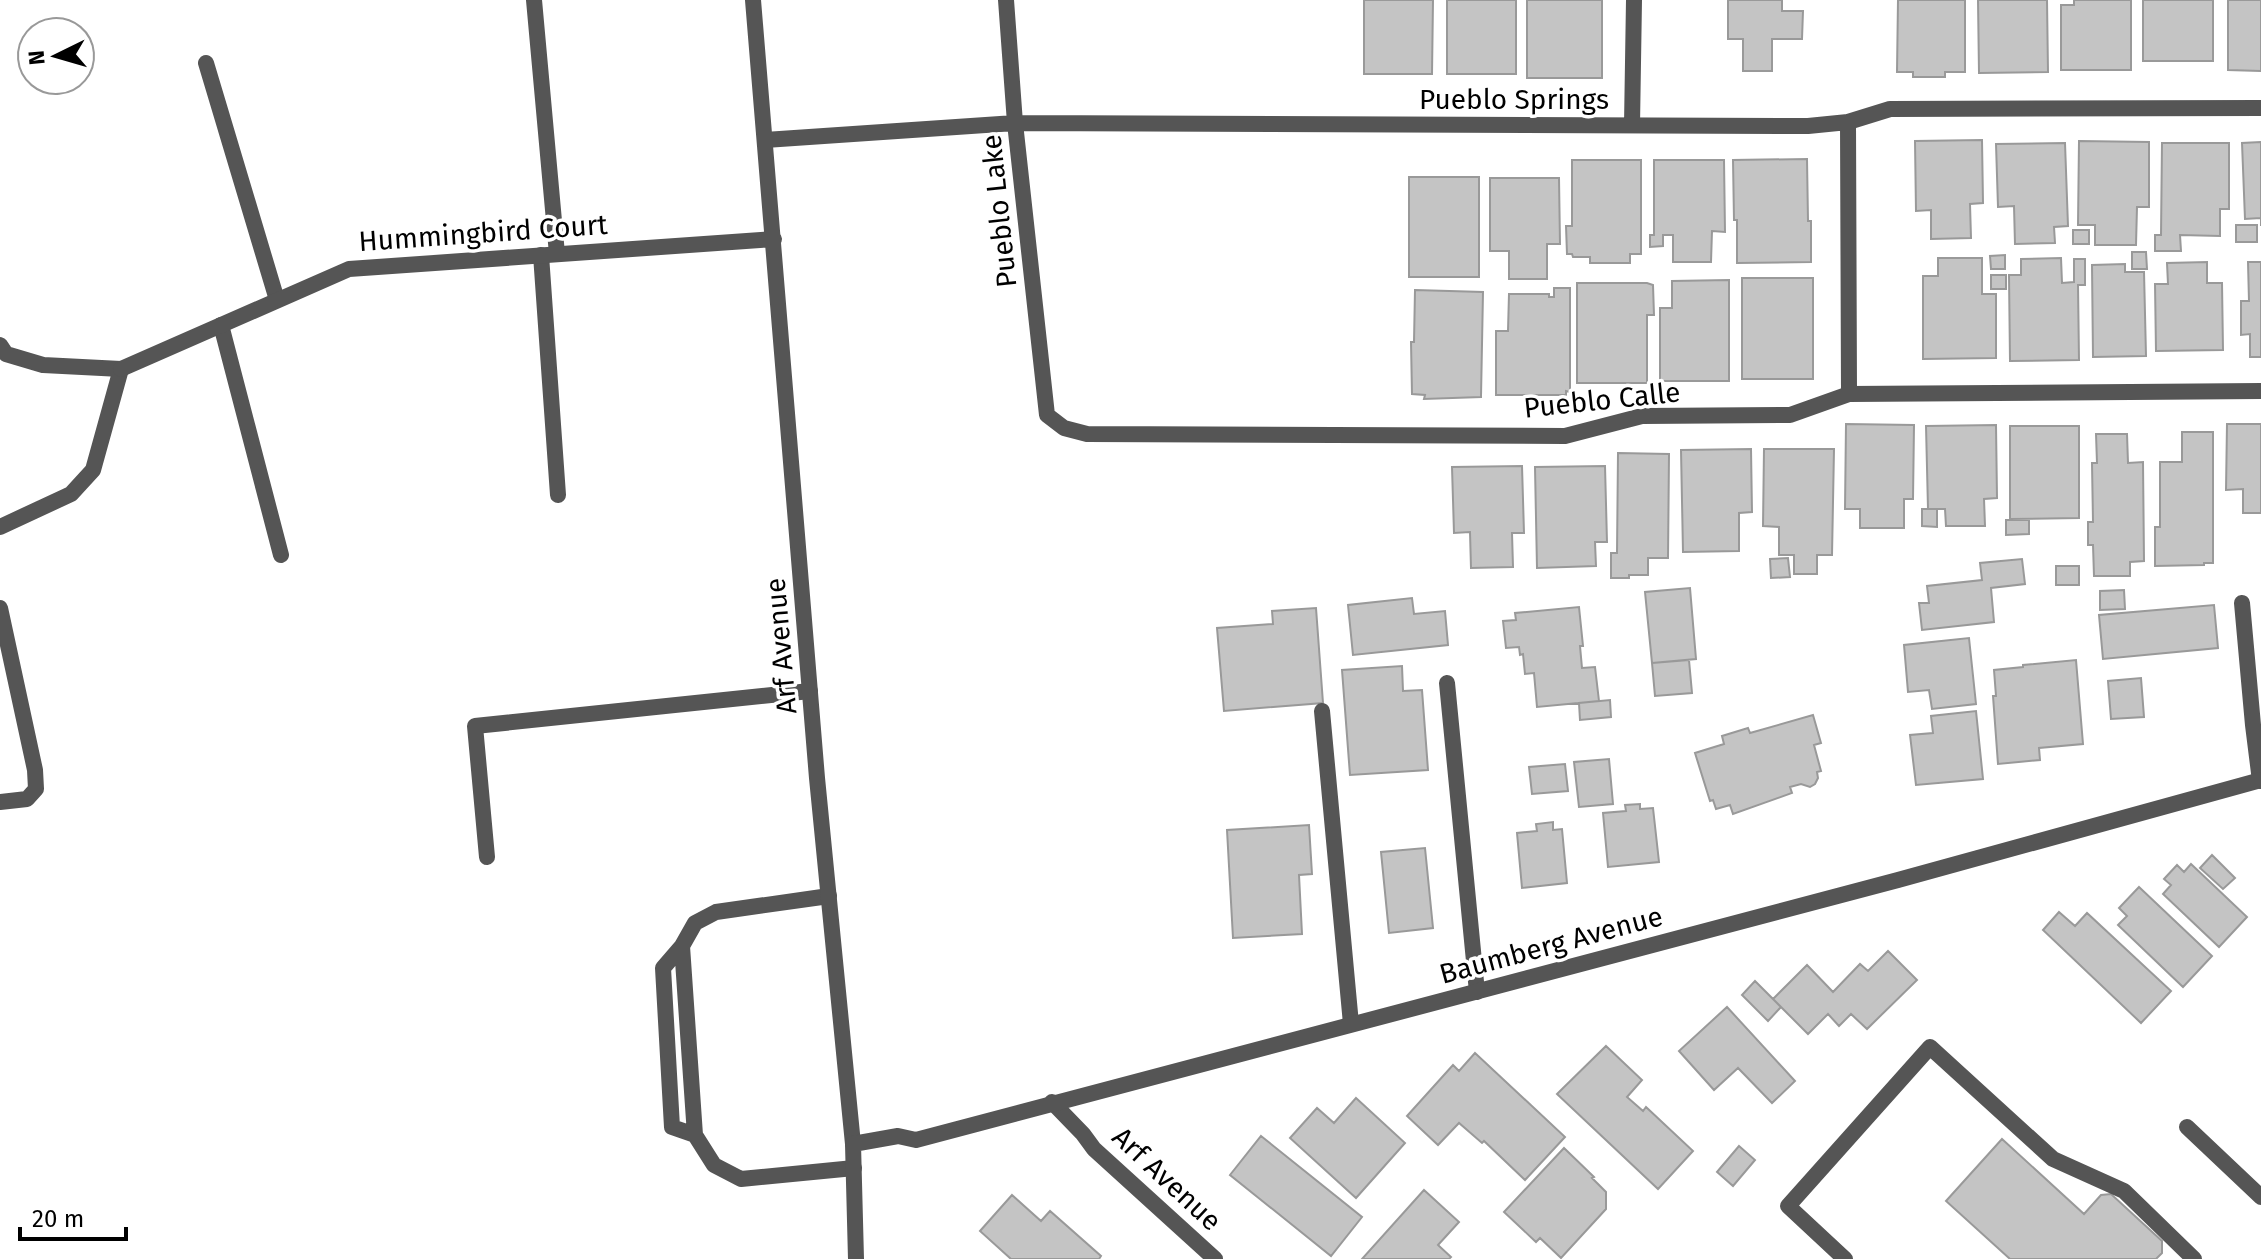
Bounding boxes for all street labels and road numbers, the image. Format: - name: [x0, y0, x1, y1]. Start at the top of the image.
- street label: Pueblo Springs: [1419, 83, 1609, 116]
- street label: Pueblo Lake: [975, 133, 1023, 289]
- street label: Hummingbird Court: [357, 208, 610, 258]
- street label: Pueblo Calle: [1522, 375, 1682, 425]
- street label: Arf Avenue: [759, 577, 803, 715]
- street label: Baumberg Avenue: [1436, 899, 1666, 991]
- street label: Arf Avenue: [1106, 1120, 1228, 1238]

